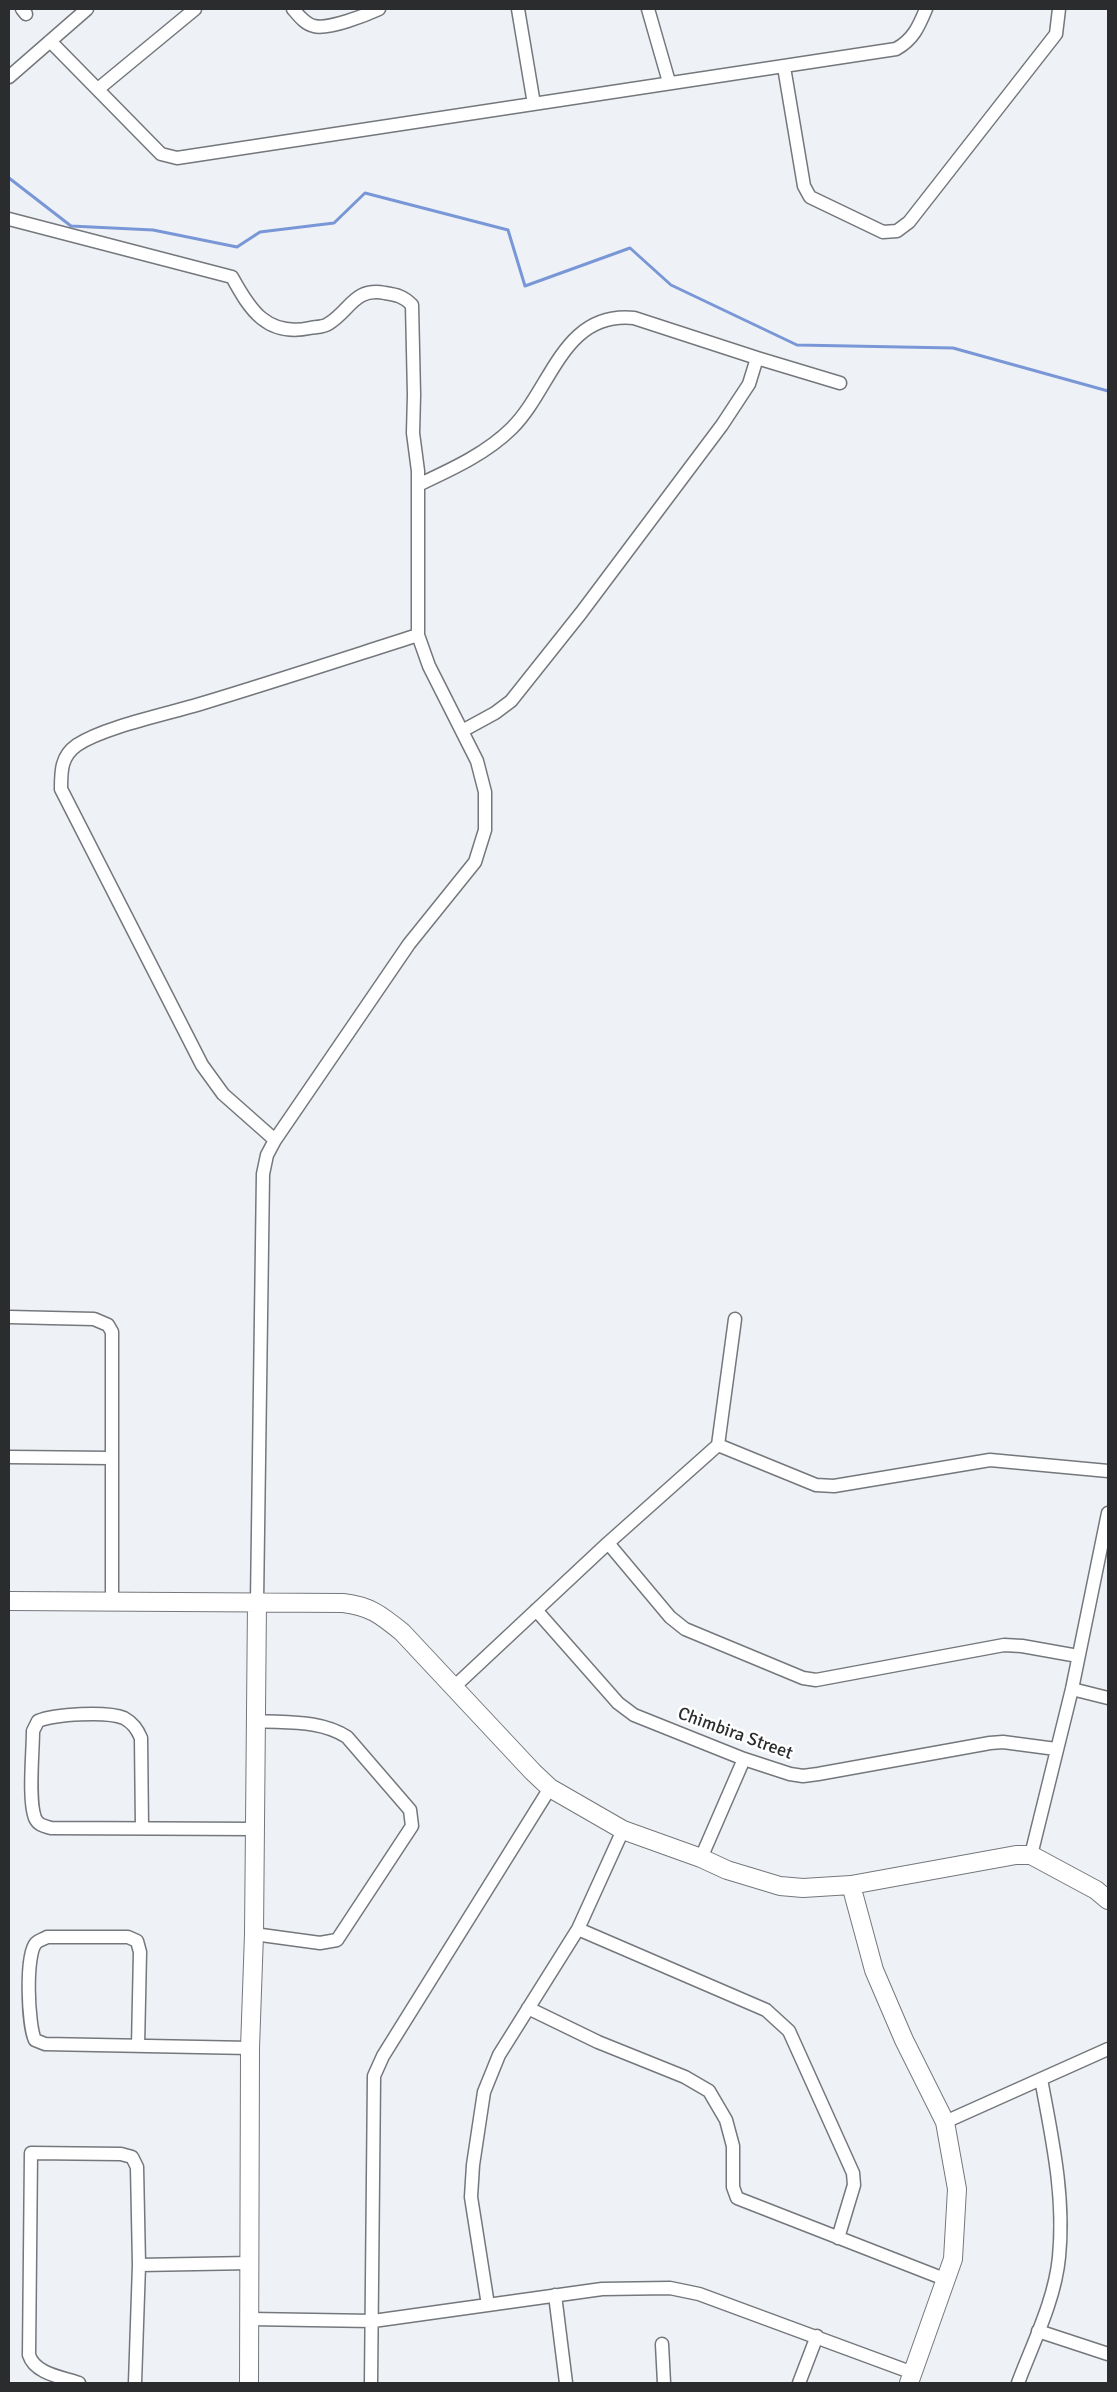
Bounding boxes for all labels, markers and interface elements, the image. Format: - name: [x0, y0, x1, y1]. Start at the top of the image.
- street label: Chimbira Street: [675, 1703, 795, 1765]

